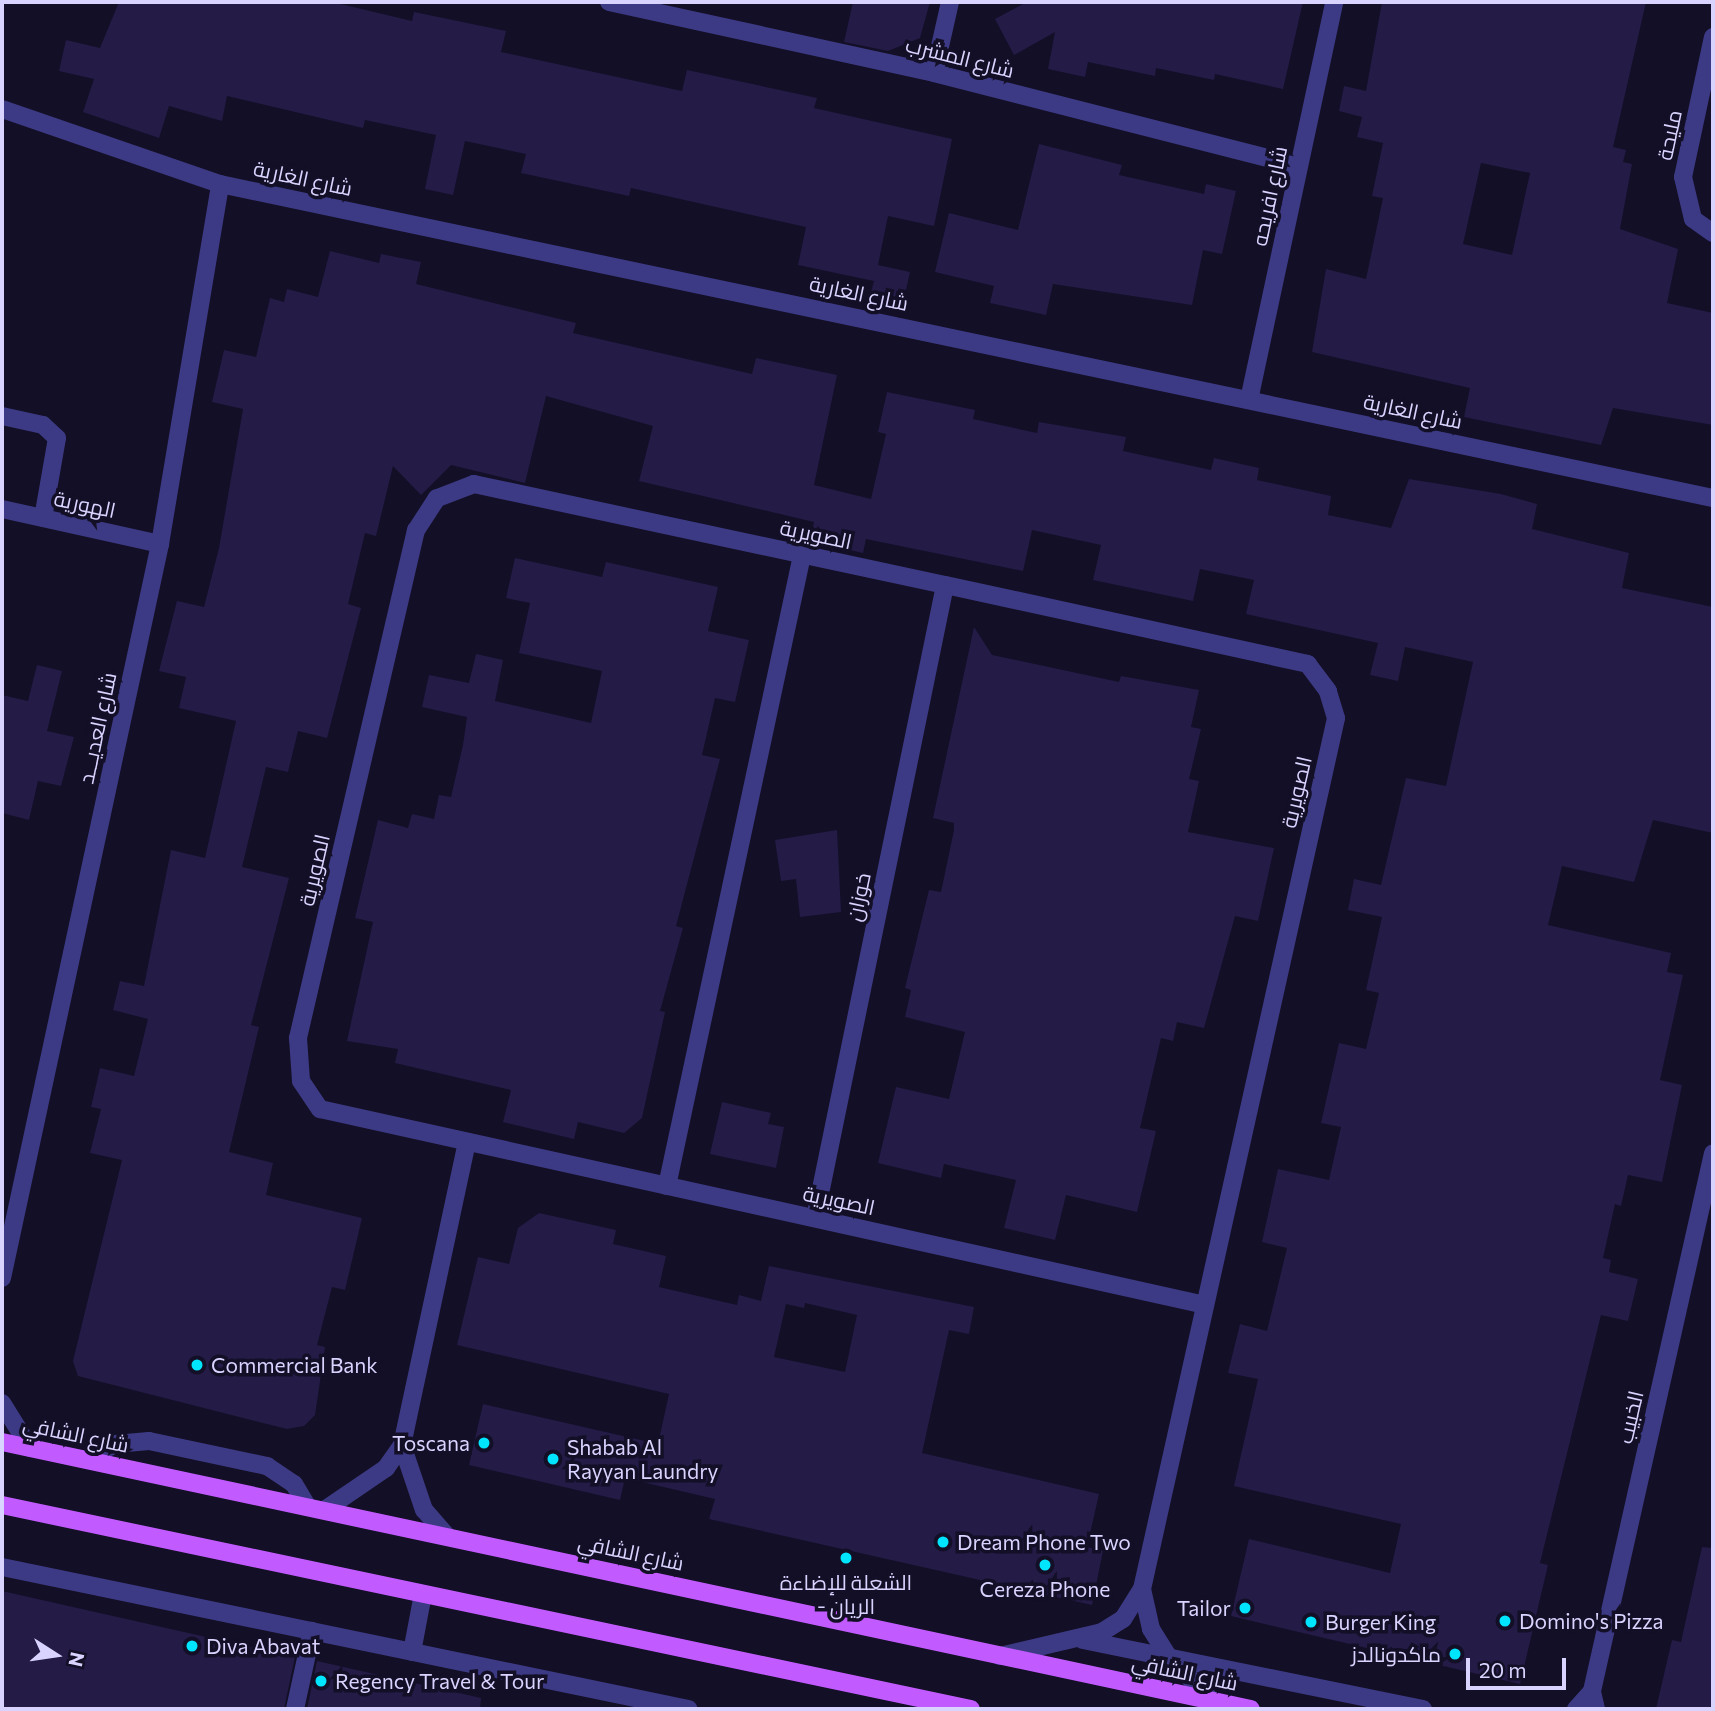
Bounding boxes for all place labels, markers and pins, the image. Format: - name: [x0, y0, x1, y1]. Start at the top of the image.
- place label: Commercial Bank: [211, 1352, 378, 1378]
- marker: Commercial Bank: [189, 1357, 205, 1373]
- place label: Toscana: [392, 1430, 470, 1456]
- place label: Shabab Al Rayyan Laundry: [567, 1434, 718, 1484]
- marker: Toscana: [476, 1435, 492, 1451]
- marker: Shabab Al Rayyan Laundry: [545, 1451, 561, 1467]
- place label: Dream Phone Two: [957, 1529, 1131, 1555]
- marker: Dream Phone Two: [935, 1534, 951, 1550]
- marker: الشعلة للإضاءة - الريان: [838, 1550, 854, 1566]
- marker: Cereza Phone: [1037, 1557, 1053, 1573]
- place label: الشعلة للإضاءة - الريان: [780, 1569, 912, 1619]
- place label: Cereza Phone: [980, 1576, 1110, 1602]
- place label: Tailor: [1177, 1595, 1231, 1621]
- marker: Tailor: [1237, 1600, 1253, 1616]
- place label: Domino's Pizza: [1519, 1608, 1664, 1634]
- place label: Burger King: [1325, 1609, 1436, 1635]
- marker: Domino's Pizza: [1497, 1613, 1513, 1629]
- marker: Burger King: [1303, 1614, 1319, 1630]
- place label: Diva Abavat: [206, 1633, 320, 1659]
- marker: Diva Abavat: [184, 1638, 200, 1654]
- place label: ماكدونالدز: [1351, 1641, 1441, 1667]
- marker: ماكدونالدز: [1447, 1646, 1463, 1662]
- place label: Regency Travel & Tour: [335, 1668, 544, 1694]
- marker: Regency Travel & Tour: [313, 1673, 329, 1689]

